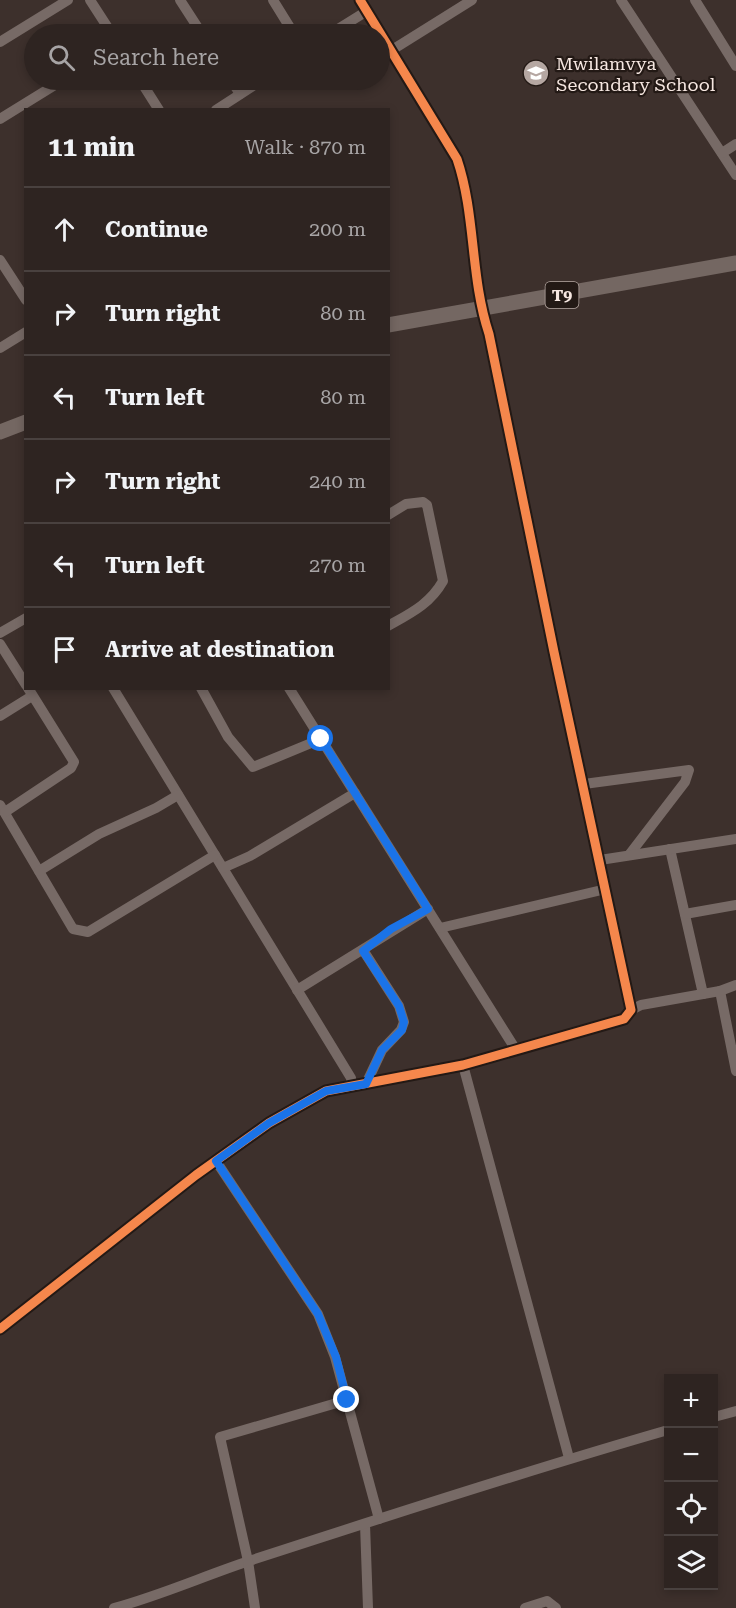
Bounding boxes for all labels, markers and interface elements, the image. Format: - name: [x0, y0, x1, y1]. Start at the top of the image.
- search box: [24, 24, 390, 90]
- icon: search: [45, 41, 78, 74]
- text: Search here: [93, 45, 219, 70]
- place label: Mwilamvya Secondary School: [556, 53, 716, 95]
- school or university icon: Mwilamvya Secondary School: [521, 58, 551, 88]
- text: 11 min: [48, 132, 135, 162]
- text: Walk · 870 m: [245, 135, 366, 159]
- icon: ahead: [48, 213, 81, 246]
- text: Continue: [105, 217, 208, 242]
- text: 200 m: [309, 217, 366, 241]
- road number: T9: [546, 282, 578, 308]
- icon: right: [48, 297, 81, 330]
- text: Turn right: [105, 301, 220, 326]
- text: 80 m: [320, 301, 366, 325]
- icon: left: [48, 381, 81, 414]
- text: Turn left: [105, 385, 205, 410]
- text: 80 m: [320, 385, 366, 409]
- icon: right: [48, 465, 81, 498]
- text: Turn right: [105, 469, 220, 494]
- text: 240 m: [309, 469, 366, 493]
- icon: left: [48, 549, 81, 582]
- text: Turn left: [105, 553, 205, 578]
- text: 270 m: [309, 553, 366, 577]
- icon: arrive: [48, 633, 81, 666]
- text: Arrive at destination: [105, 637, 334, 662]
- route start: [307, 725, 333, 751]
- map controls: [664, 1374, 718, 1590]
- button: +: [664, 1374, 718, 1428]
- route end: [333, 1386, 359, 1412]
- button: −: [664, 1428, 718, 1482]
- button: locate: [664, 1482, 718, 1536]
- button: layers: [664, 1536, 718, 1590]

